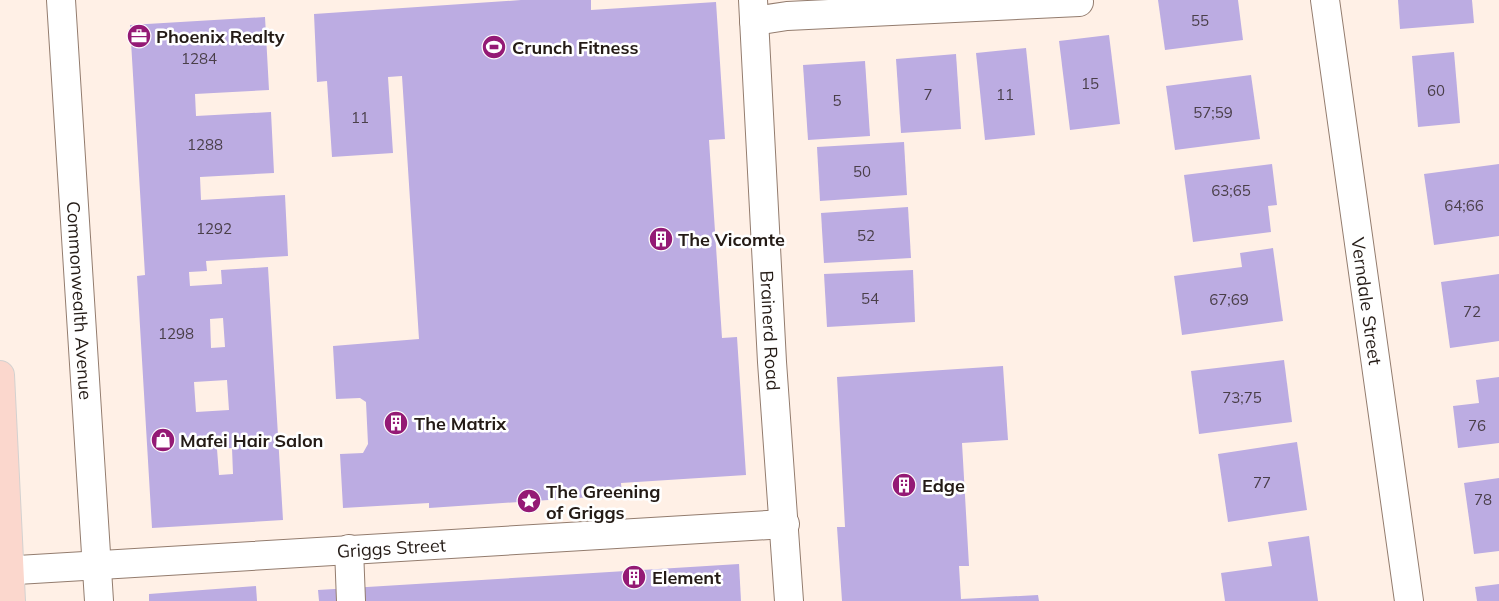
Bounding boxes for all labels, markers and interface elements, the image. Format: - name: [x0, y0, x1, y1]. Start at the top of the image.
- house number: 55: [1191, 11, 1209, 30]
- office icon: Phoenix Realty: [126, 23, 152, 49]
- place label: Phoenix Realty: [156, 25, 285, 48]
- sports icon: Crunch Fitness: [481, 34, 507, 60]
- place label: Crunch Fitness: [512, 36, 638, 59]
- house number: 1284: [181, 49, 217, 68]
- house number: 15: [1081, 74, 1099, 93]
- house number: 60: [1427, 81, 1445, 100]
- house number: 7: [923, 85, 933, 104]
- house number: 11: [996, 85, 1014, 104]
- house number: 5: [832, 91, 842, 110]
- house number: 57;59: [1193, 103, 1233, 122]
- house number: 11: [351, 108, 369, 127]
- house number: 1288: [187, 135, 223, 154]
- house number: 50: [853, 162, 871, 181]
- house number: 63;65: [1211, 181, 1251, 200]
- house number: 64;66: [1444, 196, 1484, 215]
- street label: Commonwealth Avenue: [62, 200, 98, 400]
- house number: 1292: [196, 219, 232, 238]
- building icon: The Vicomte: [648, 226, 674, 252]
- house number: 52: [857, 226, 875, 245]
- place label: The Vicomte: [678, 228, 785, 251]
- street label: Verndale Street: [1347, 236, 1387, 366]
- street label: Brainerd Road: [756, 270, 786, 391]
- house number: 54: [861, 289, 879, 308]
- house number: 67;69: [1209, 290, 1249, 309]
- house number: 72: [1463, 302, 1481, 321]
- house number: 1298: [158, 324, 194, 343]
- house number: 73;75: [1222, 388, 1262, 407]
- building icon: The Matrix: [383, 410, 409, 436]
- place label: The Matrix: [414, 412, 507, 435]
- house number: 76: [1468, 416, 1486, 435]
- shop icon: Mafei Hair Salon: [150, 427, 176, 453]
- place label: Mafei Hair Salon: [180, 429, 323, 452]
- building icon: Edge: [891, 472, 917, 498]
- house number: 77: [1253, 473, 1271, 492]
- place label: Edge: [922, 474, 965, 497]
- place label: The Greening of Griggs: [546, 480, 660, 524]
- place icon: The Greening of Griggs: [516, 488, 542, 514]
- house number: 78: [1474, 490, 1492, 509]
- street label: Griggs Street: [336, 533, 446, 562]
- building icon: Element: [621, 564, 647, 590]
- place label: Element: [652, 566, 721, 589]

